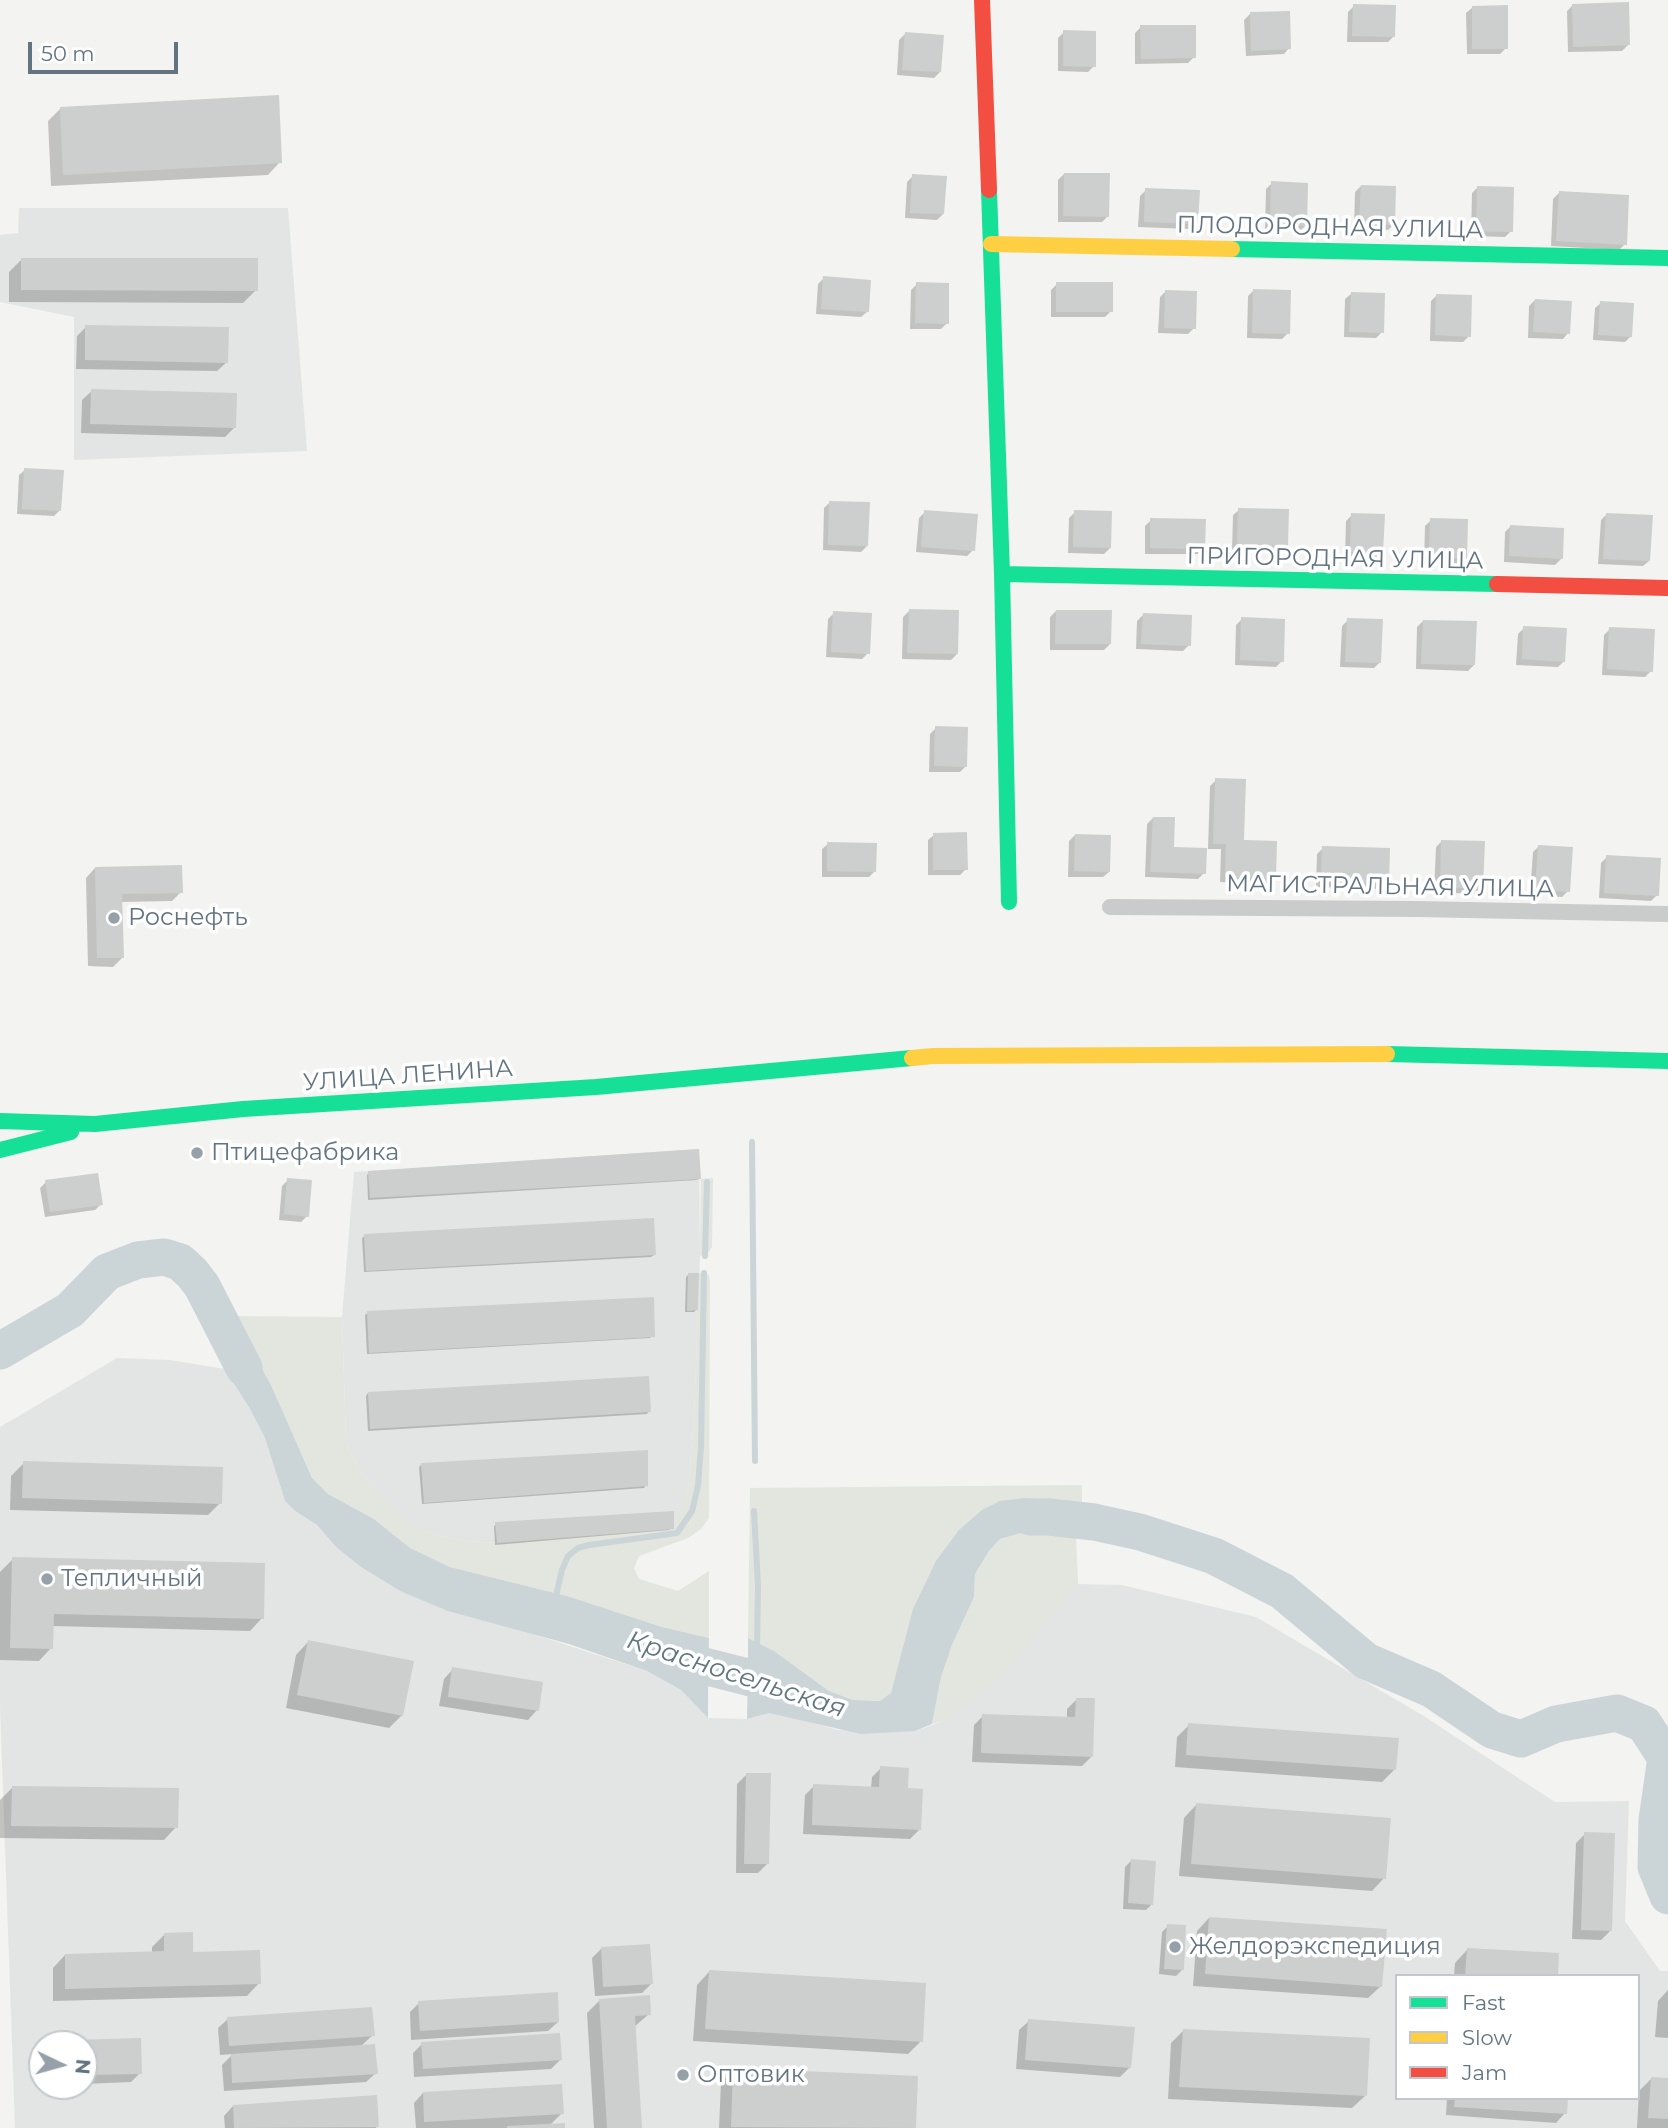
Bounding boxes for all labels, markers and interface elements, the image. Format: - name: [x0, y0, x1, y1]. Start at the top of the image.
- scale bar: [32, 28, 182, 72]
- text: 50 m: [41, 41, 95, 66]
- street label: ПЛОДОРОДНАЯ УЛИЦА: [1176, 211, 1484, 245]
- street label: ПРИГОРОДНАЯ УЛИЦА: [1186, 542, 1484, 576]
- street label: МАГИСТРАЛЬНАЯ УЛИЦА: [1226, 870, 1554, 904]
- place label: Роснефть: [128, 904, 248, 932]
- marker: Роснефть: [106, 910, 122, 926]
- street label: УЛИЦА ЛЕНИНА: [302, 1054, 514, 1098]
- place label: Птицефабрика: [211, 1139, 399, 1167]
- marker: Птицефабрика: [189, 1145, 205, 1161]
- place label: Тепличный: [61, 1565, 202, 1593]
- marker: Тепличный: [39, 1571, 55, 1587]
- water label: Красносельская: [623, 1625, 849, 1725]
- place label: Желдорэкспедиция: [1189, 1933, 1441, 1961]
- marker: Желдорэкспедиция: [1167, 1939, 1183, 1955]
- legend: [1395, 1974, 1640, 2100]
- text: Fast: [1462, 1990, 1506, 2015]
- text: Slow: [1462, 2025, 1512, 2050]
- north arrow: [28, 2030, 98, 2100]
- text: N: [70, 2058, 95, 2075]
- text: Jam: [1462, 2060, 1507, 2085]
- place label: Оптовик: [697, 2061, 805, 2089]
- marker: Оптовик: [675, 2067, 691, 2083]

